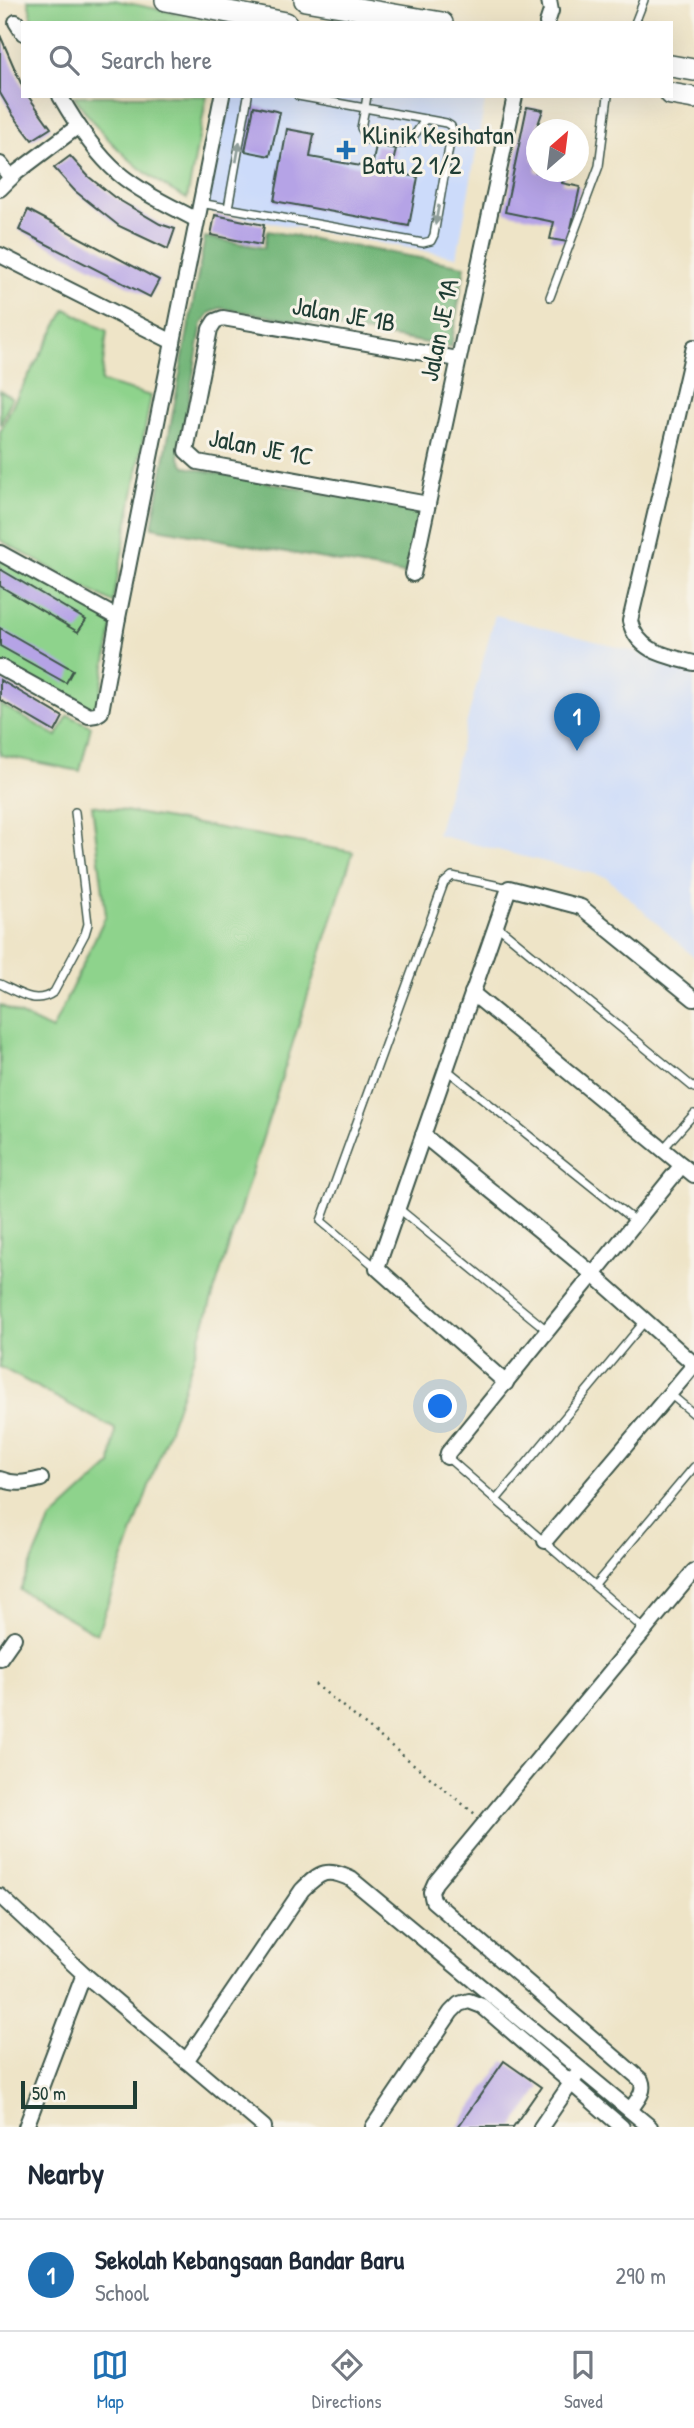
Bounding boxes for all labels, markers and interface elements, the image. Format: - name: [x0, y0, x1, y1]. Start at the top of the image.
- search box: [21, 21, 673, 98]
- icon: search: [45, 41, 83, 79]
- text: Search here: [101, 42, 212, 77]
- place label: Klinik Kesihatan Batu 2 1/2: [362, 117, 514, 182]
- north arrow: [526, 119, 589, 182]
- marker: Klinik Kesihatan Batu 2 1/2: [336, 140, 356, 160]
- one-way arrow: [233, 141, 244, 163]
- one-way arrow: [432, 204, 443, 226]
- street label: Jalan JE 1A: [411, 275, 466, 384]
- street label: Jalan JE 1B: [290, 287, 399, 340]
- street label: Jalan JE 1C: [206, 419, 316, 474]
- pin: 1: [554, 693, 600, 751]
- your location: [423, 1389, 457, 1423]
- scale bar: [21, 2078, 136, 2110]
- text: 50 m: [32, 2080, 66, 2106]
- text: Nearby: [28, 2153, 104, 2193]
- text: Sekolah Kebangsaan Bandar Baru: [95, 2242, 404, 2277]
- text: 1: [47, 2260, 55, 2291]
- text: 290 m: [616, 2260, 666, 2291]
- text: School: [95, 2277, 149, 2308]
- tab: Map: [91, 2346, 129, 2414]
- tab: Directions: [312, 2346, 382, 2414]
- tab: Saved: [564, 2346, 603, 2414]

